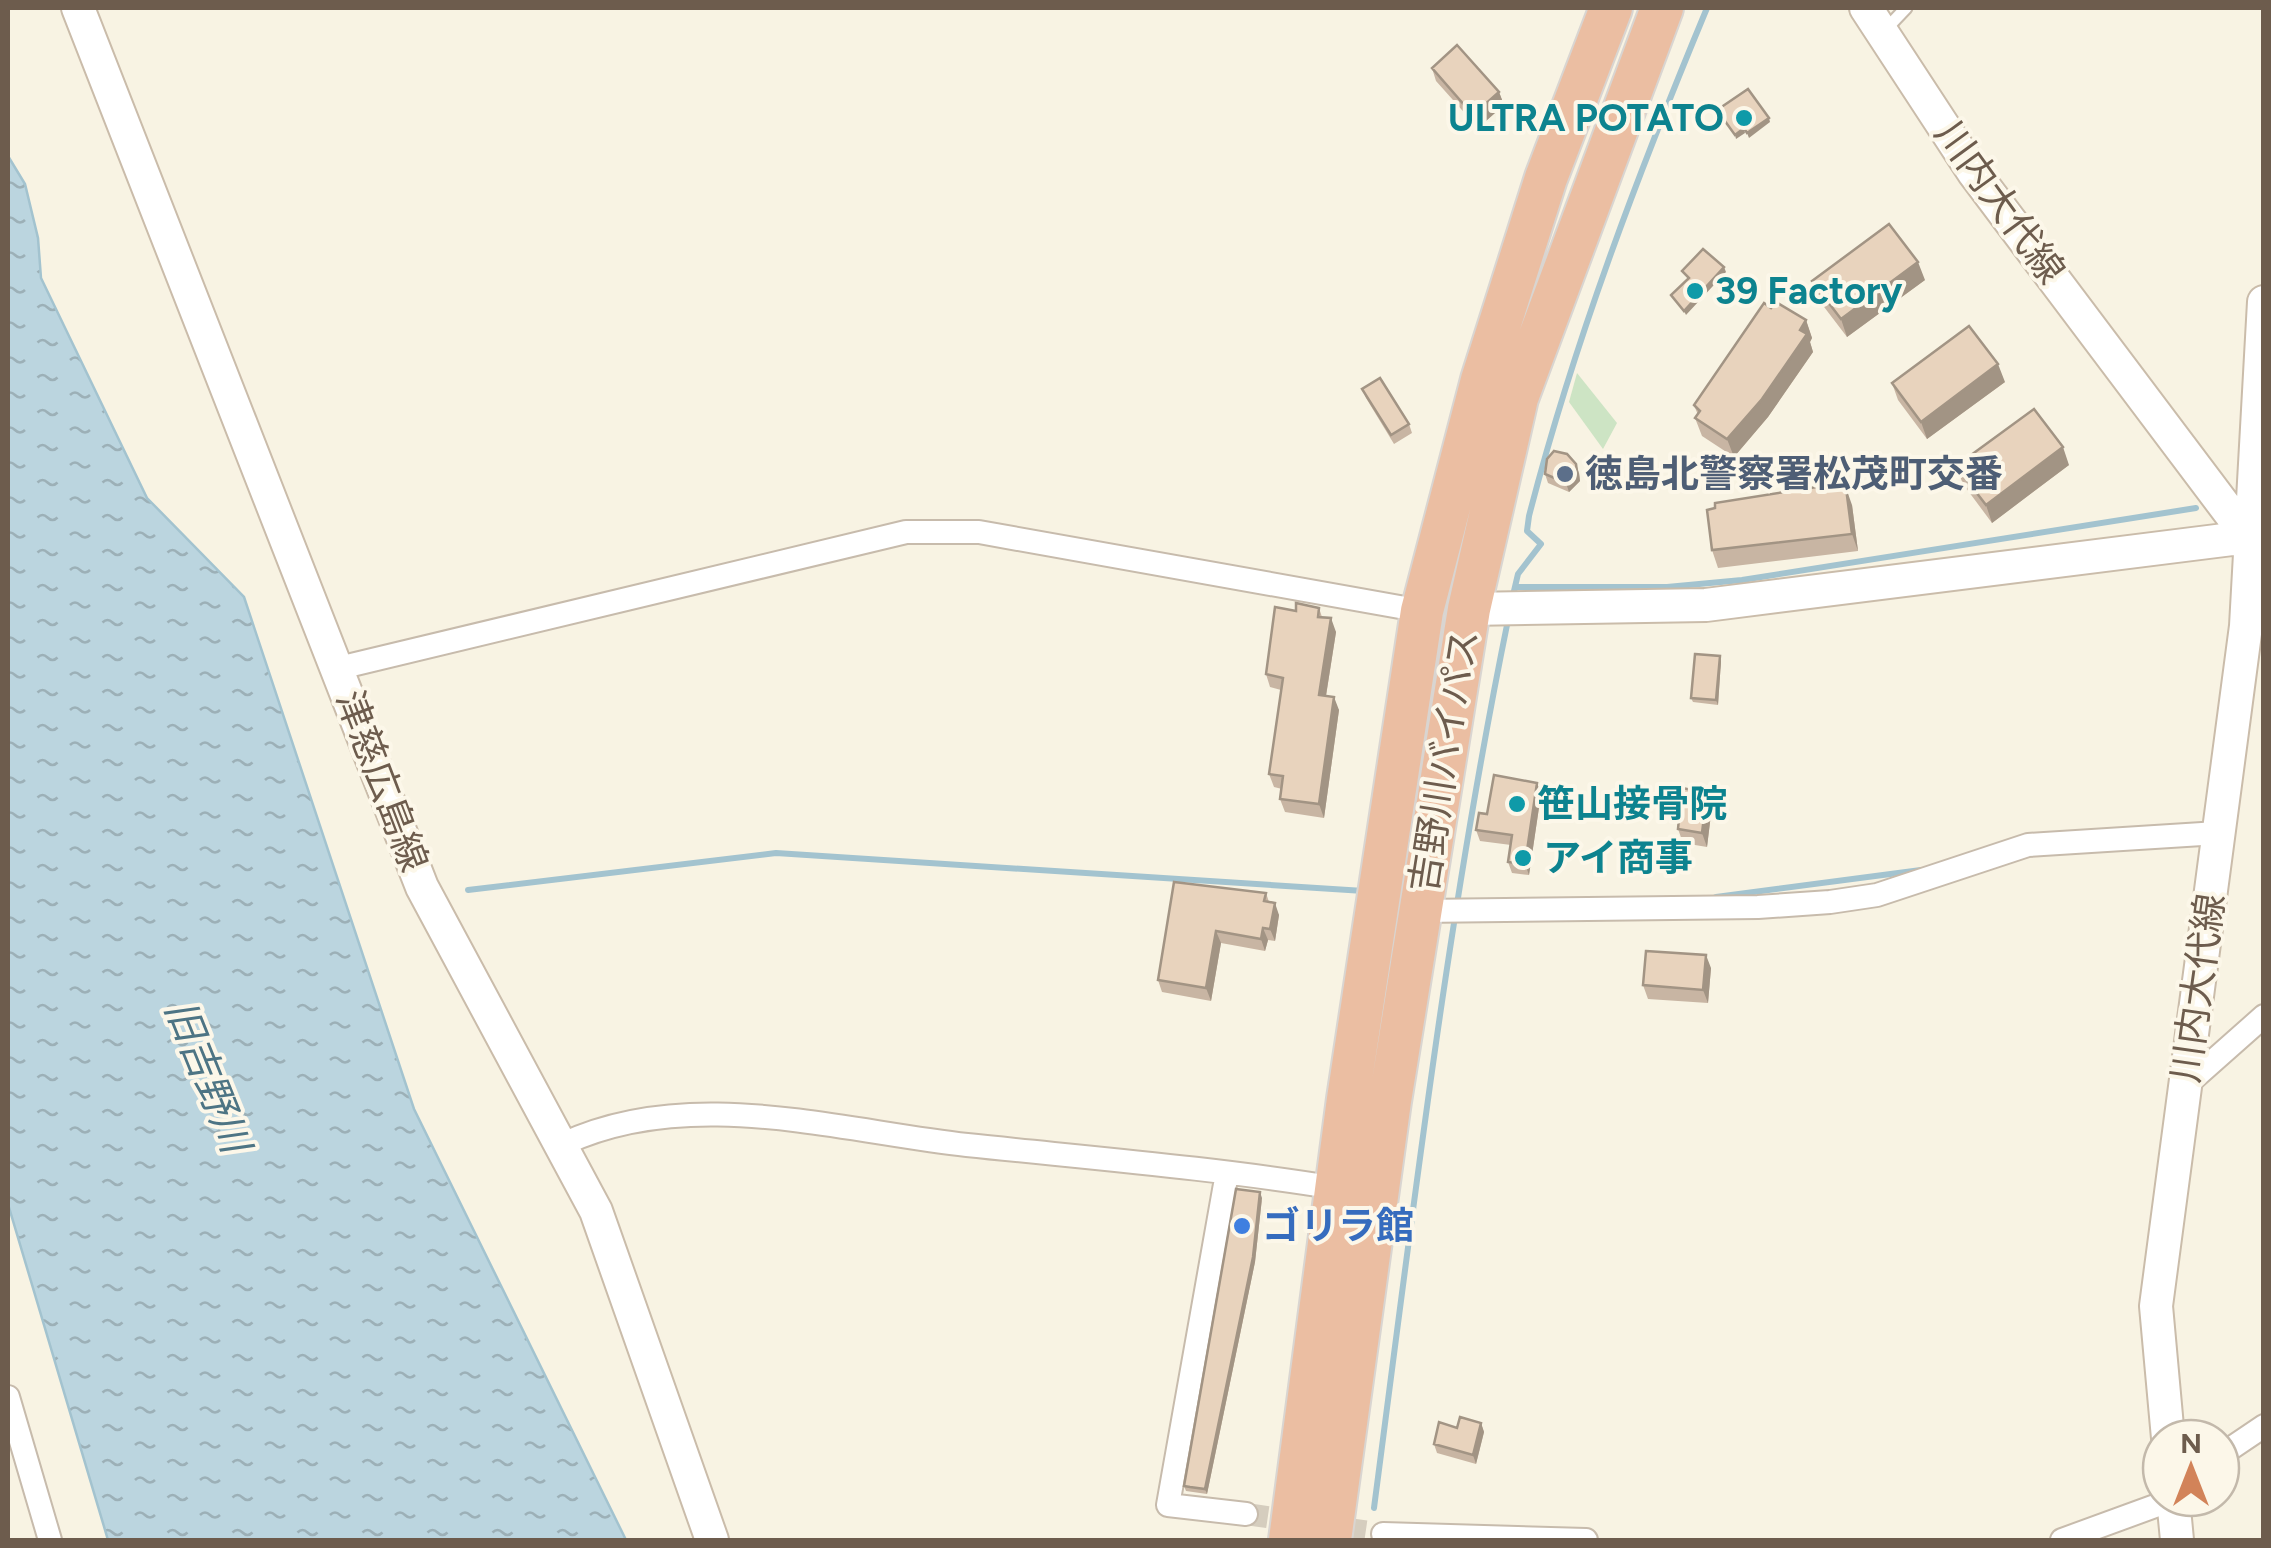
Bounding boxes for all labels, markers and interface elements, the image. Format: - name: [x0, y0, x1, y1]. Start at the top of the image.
- place label: ULTRA POTATO: [1448, 95, 1724, 141]
- marker: ULTRA POTATO: [1733, 107, 1755, 129]
- street label: 川内大代線: [1926, 112, 2074, 292]
- place label: 39 Factory: [1715, 268, 1902, 314]
- marker: 39 Factory: [1684, 280, 1706, 302]
- place label: 徳島北警察署松茂町交番: [1585, 451, 2003, 497]
- marker: 徳島北警察署松茂町交番: [1554, 463, 1576, 485]
- street label: 吉野川バイパス: [1401, 626, 1487, 896]
- street label: 津慈広島線: [326, 684, 438, 878]
- place label: 笹山接骨院: [1537, 781, 1727, 827]
- marker: 笹山接骨院: [1506, 793, 1528, 815]
- place label: アイ商事: [1543, 835, 1693, 881]
- marker: アイ商事: [1512, 847, 1534, 869]
- street label: 川内大代線: [2162, 891, 2234, 1085]
- water label: 旧吉野川: [156, 993, 262, 1163]
- place label: ゴリラ館: [1262, 1203, 1414, 1249]
- marker: ゴリラ館: [1231, 1215, 1253, 1237]
- north arrow: [2141, 1418, 2241, 1518]
- text: N: [2180, 1426, 2202, 1460]

